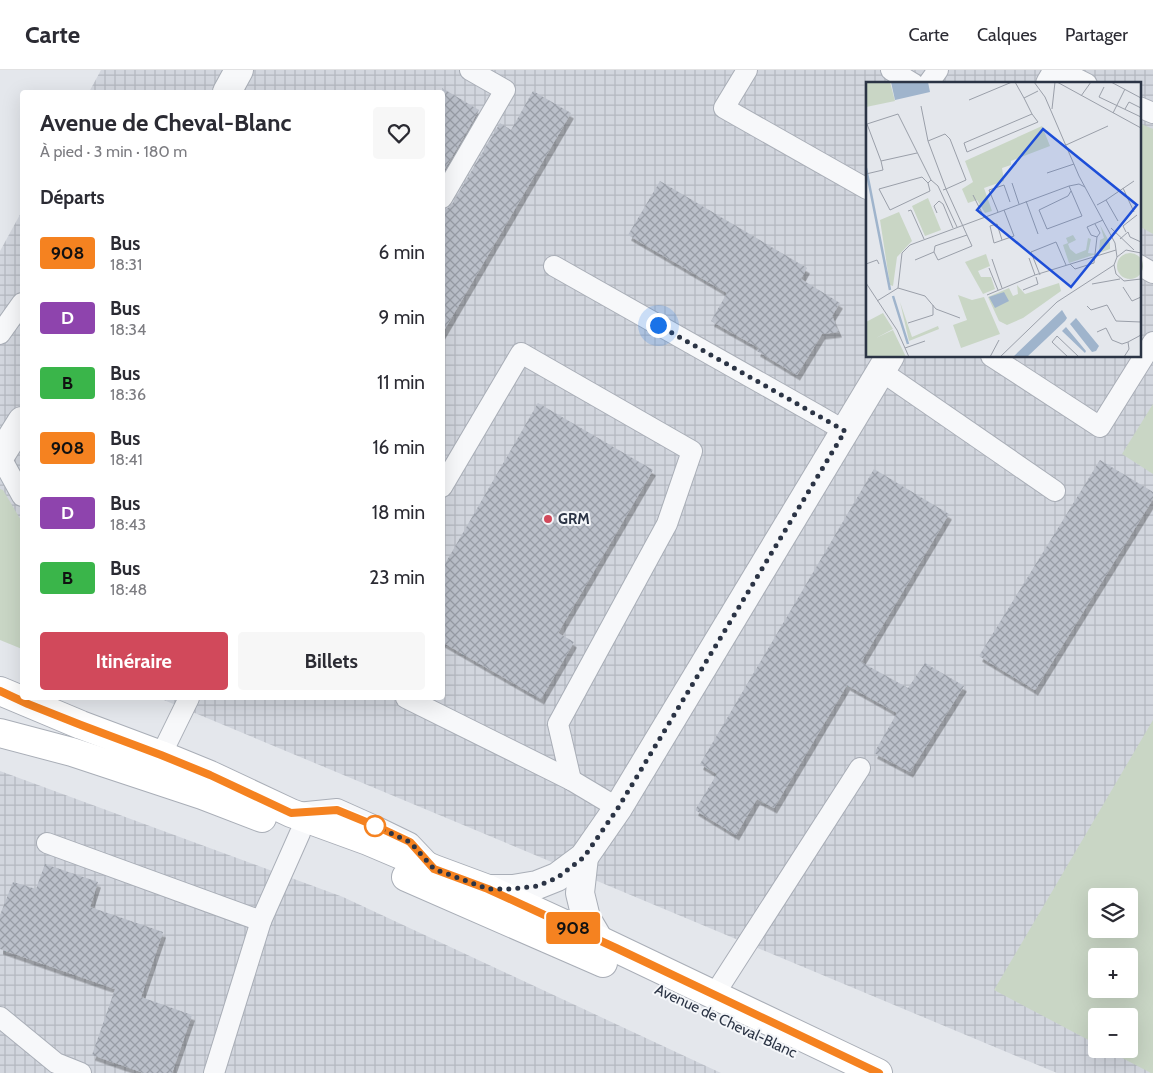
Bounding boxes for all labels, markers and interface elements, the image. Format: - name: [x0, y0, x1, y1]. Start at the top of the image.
- text: Carte: [25, 20, 80, 49]
- text: Carte: [908, 24, 949, 46]
- text: Calques: [977, 24, 1037, 46]
- text: Partager: [1065, 24, 1128, 46]
- inset map: [866, 82, 1140, 358]
- button: heart: [373, 107, 425, 159]
- text: Avenue de Cheval-Blanc: [40, 108, 291, 137]
- text: À pied · 3 min · 180 m: [40, 142, 187, 161]
- text: Départs: [40, 186, 105, 209]
- text: Bus: [110, 232, 140, 255]
- text: 6 min: [379, 241, 425, 264]
- text: 908: [51, 242, 84, 264]
- text: 18:31: [110, 255, 142, 274]
- text: Bus: [110, 297, 140, 320]
- text: 9 min: [379, 306, 425, 329]
- text: D: [61, 307, 74, 329]
- your location: [646, 313, 671, 338]
- text: 18:34: [110, 320, 146, 339]
- text: Bus: [110, 362, 140, 385]
- text: 11 min: [377, 371, 425, 394]
- text: B: [62, 372, 73, 394]
- text: 18:36: [110, 385, 146, 404]
- text: Bus: [110, 427, 140, 450]
- text: 16 min: [372, 436, 425, 459]
- text: 908: [51, 437, 84, 459]
- text: 18:41: [110, 450, 143, 469]
- text: Bus: [110, 492, 140, 515]
- text: 18 min: [372, 501, 425, 524]
- text: D: [61, 502, 74, 524]
- place label: GRM: [558, 510, 590, 528]
- marker: GRM: [542, 513, 554, 525]
- text: 18:43: [110, 515, 146, 534]
- text: Bus: [110, 557, 140, 580]
- text: 23 min: [369, 566, 425, 589]
- text: B: [62, 567, 73, 589]
- text: 18:48: [110, 580, 147, 599]
- button: Itinéraire: [40, 632, 228, 690]
- button: Billets: [238, 632, 425, 690]
- unlabelled marker: [364, 815, 386, 837]
- map controls: [1088, 888, 1138, 1058]
- button: layers: [1088, 888, 1138, 938]
- line badge: 908: [544, 912, 602, 944]
- text: 908: [556, 917, 590, 939]
- button: +: [1088, 948, 1138, 998]
- street label: Avenue de Cheval-Blanc: [652, 980, 800, 1062]
- button: −: [1088, 1008, 1138, 1058]

